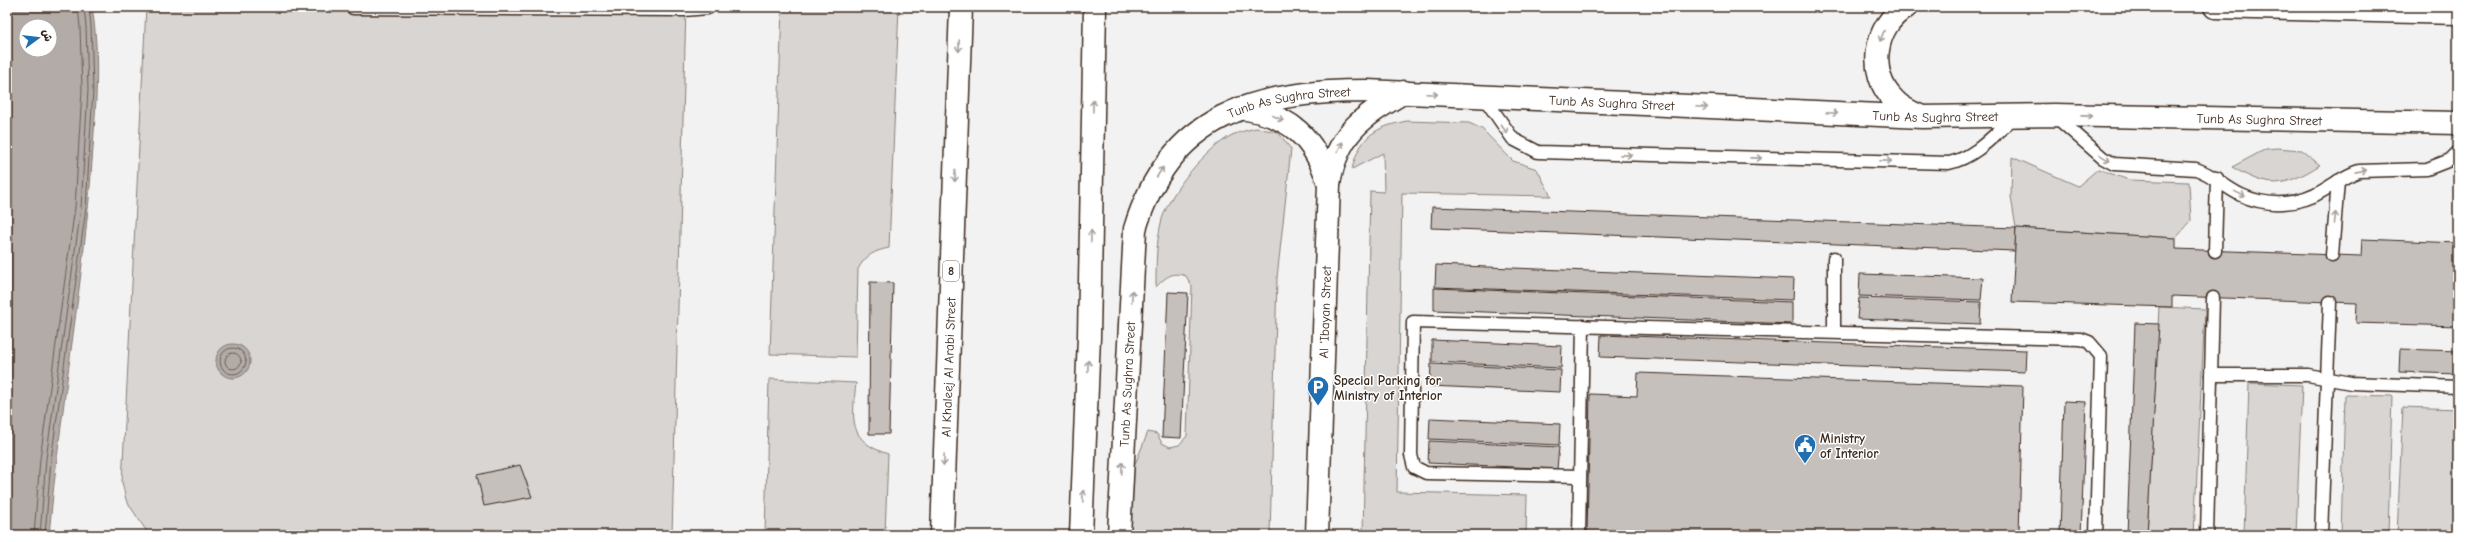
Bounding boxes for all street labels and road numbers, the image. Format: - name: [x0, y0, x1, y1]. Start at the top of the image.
- street label: Tunb As Sughra Street: [1225, 84, 1352, 121]
- street label: Tunb As Sughra Street: [1549, 92, 1676, 113]
- street label: Tunb As Sughra Street: [1872, 107, 1999, 125]
- street label: Tunb As Sughra Street: [2196, 110, 2323, 128]
- road number: 8: [943, 261, 959, 281]
- street label: Al 'Ibayan Street: [1316, 264, 1334, 359]
- street label: Al Khaleej Al Arabi Street: [938, 296, 958, 437]
- street label: Tunb As Sughra Street: [1116, 320, 1138, 447]

